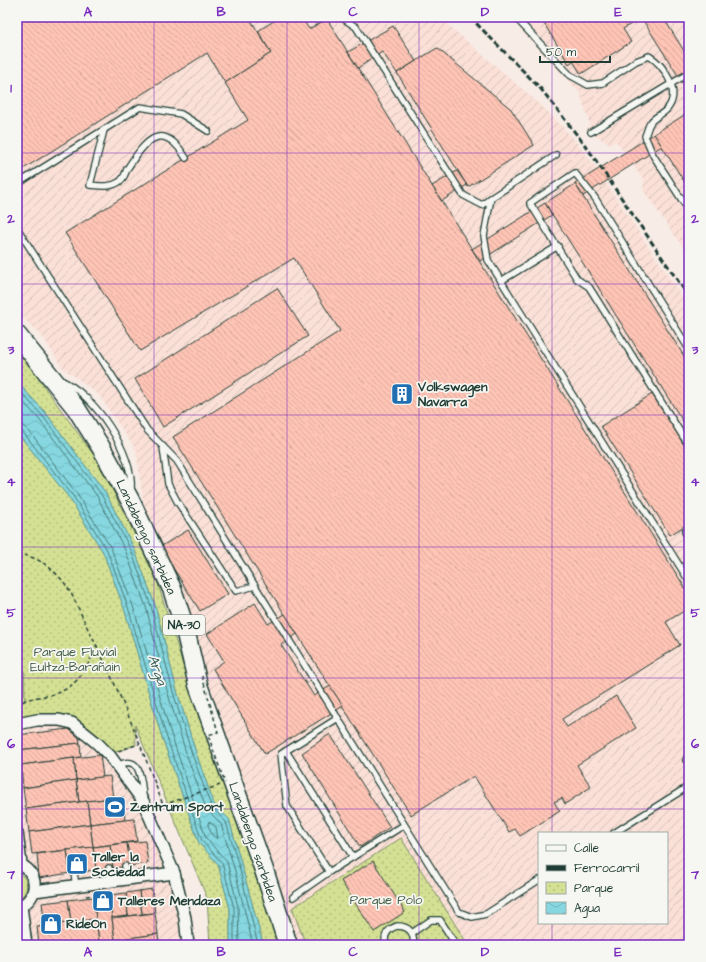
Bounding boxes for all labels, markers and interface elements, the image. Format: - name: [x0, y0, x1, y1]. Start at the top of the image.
- text: A: [84, 3, 93, 21]
- text: B: [216, 3, 226, 21]
- text: C: [348, 3, 358, 21]
- text: D: [481, 3, 490, 21]
- text: E: [614, 3, 622, 21]
- scale bar: [540, 38, 610, 64]
- text: 50 m: [546, 44, 577, 61]
- text: 1: [10, 79, 12, 97]
- text: 1: [694, 79, 696, 97]
- text: 2: [6, 210, 15, 228]
- text: 2: [690, 210, 699, 228]
- text: 3: [7, 341, 15, 359]
- text: 3: [691, 341, 699, 359]
- place label: Volkswagen Navarra: [417, 378, 488, 411]
- building icon: Volkswagen Navarra: [389, 381, 415, 407]
- text: 4: [7, 473, 16, 491]
- text: 4: [691, 473, 700, 491]
- street label: Landabengo sarbidea: [110, 476, 181, 598]
- text: 5: [6, 604, 16, 622]
- text: 5: [690, 604, 700, 622]
- road number: NA-30: [163, 615, 205, 635]
- park label: Parque Fluvial Eultza-Barañain: [30, 643, 120, 676]
- water label: Arga: [142, 652, 172, 689]
- text: 6: [7, 735, 16, 753]
- text: 6: [691, 735, 700, 753]
- street label: Landabengo sarbidea: [223, 780, 282, 905]
- sports icon: Zentrum Sport: [102, 794, 128, 820]
- place label: Zentrum Sport: [130, 798, 224, 817]
- legend: [538, 832, 668, 924]
- text: Calle: [574, 840, 599, 857]
- place label: Taller la Sociedad: [91, 848, 145, 881]
- shop icon: Taller la Sociedad: [64, 851, 90, 877]
- text: Ferrocarril: [574, 860, 640, 877]
- text: 7: [6, 866, 16, 884]
- text: 7: [690, 866, 700, 884]
- text: Parque: [574, 880, 614, 897]
- shop icon: Talleres Mendaza: [90, 888, 116, 914]
- park label: Parque Polo: [350, 891, 423, 909]
- place label: Talleres Mendaza: [117, 892, 221, 910]
- text: Agua: [574, 900, 600, 918]
- shop icon: RideOn: [38, 911, 64, 937]
- place label: RideOn: [66, 915, 107, 933]
- text: A: [84, 943, 93, 961]
- text: B: [216, 943, 226, 961]
- text: C: [348, 943, 358, 961]
- text: D: [481, 943, 490, 961]
- text: E: [614, 943, 622, 961]

